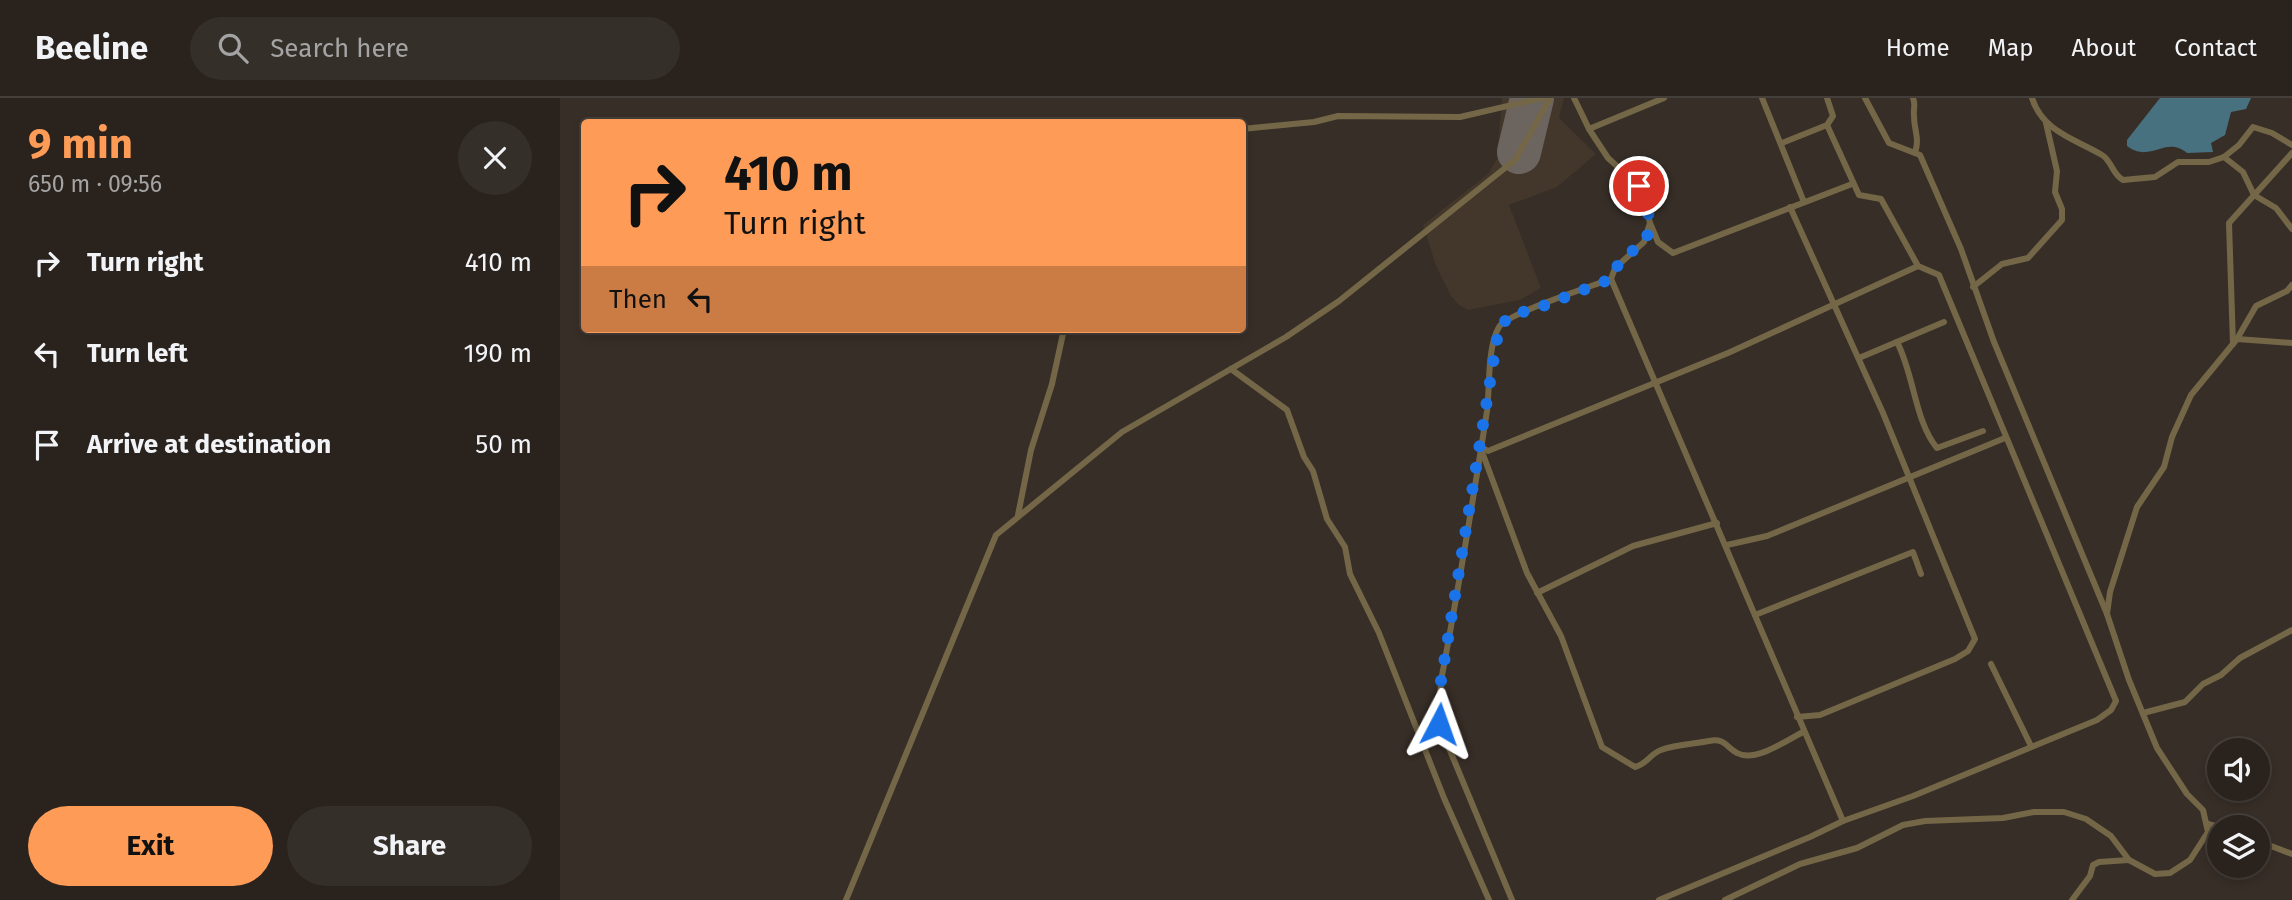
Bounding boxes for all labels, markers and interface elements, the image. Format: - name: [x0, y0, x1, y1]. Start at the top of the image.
- search box: [190, 17, 680, 80]
- text: Beeline: [35, 28, 148, 68]
- icon: search: [214, 29, 252, 67]
- text: Search here: [270, 33, 409, 64]
- text: Home: [1886, 34, 1950, 62]
- text: Map: [1988, 34, 2034, 62]
- text: About: [2072, 34, 2136, 62]
- text: Contact: [2174, 34, 2257, 62]
- text: 9 min: [28, 119, 133, 169]
- button: close: [458, 121, 532, 195]
- text: 410 m: [724, 144, 853, 203]
- icon: right: [609, 147, 700, 238]
- pin: [1609, 156, 1669, 216]
- icon: arrive: [1620, 167, 1658, 205]
- text: 650 m · 09:56: [28, 170, 162, 198]
- text: Turn right: [724, 204, 866, 242]
- icon: right: [28, 244, 66, 282]
- text: Turn right: [87, 247, 204, 278]
- text: 410 m: [465, 247, 532, 278]
- icon: left: [681, 280, 719, 318]
- text: Then: [609, 284, 667, 315]
- icon: left: [28, 335, 66, 373]
- text: Turn left: [87, 338, 188, 369]
- text: 190 m: [463, 338, 532, 369]
- icon: arrive: [28, 426, 66, 464]
- text: Arrive at destination: [87, 429, 331, 460]
- text: 50 m: [475, 429, 532, 460]
- position arrow: [1402, 687, 1476, 761]
- map controls: [2207, 738, 2270, 878]
- button: sound: [2207, 738, 2270, 801]
- button: Exit: [28, 806, 273, 886]
- button: Share: [287, 806, 532, 886]
- button: layers: [2207, 815, 2270, 878]

